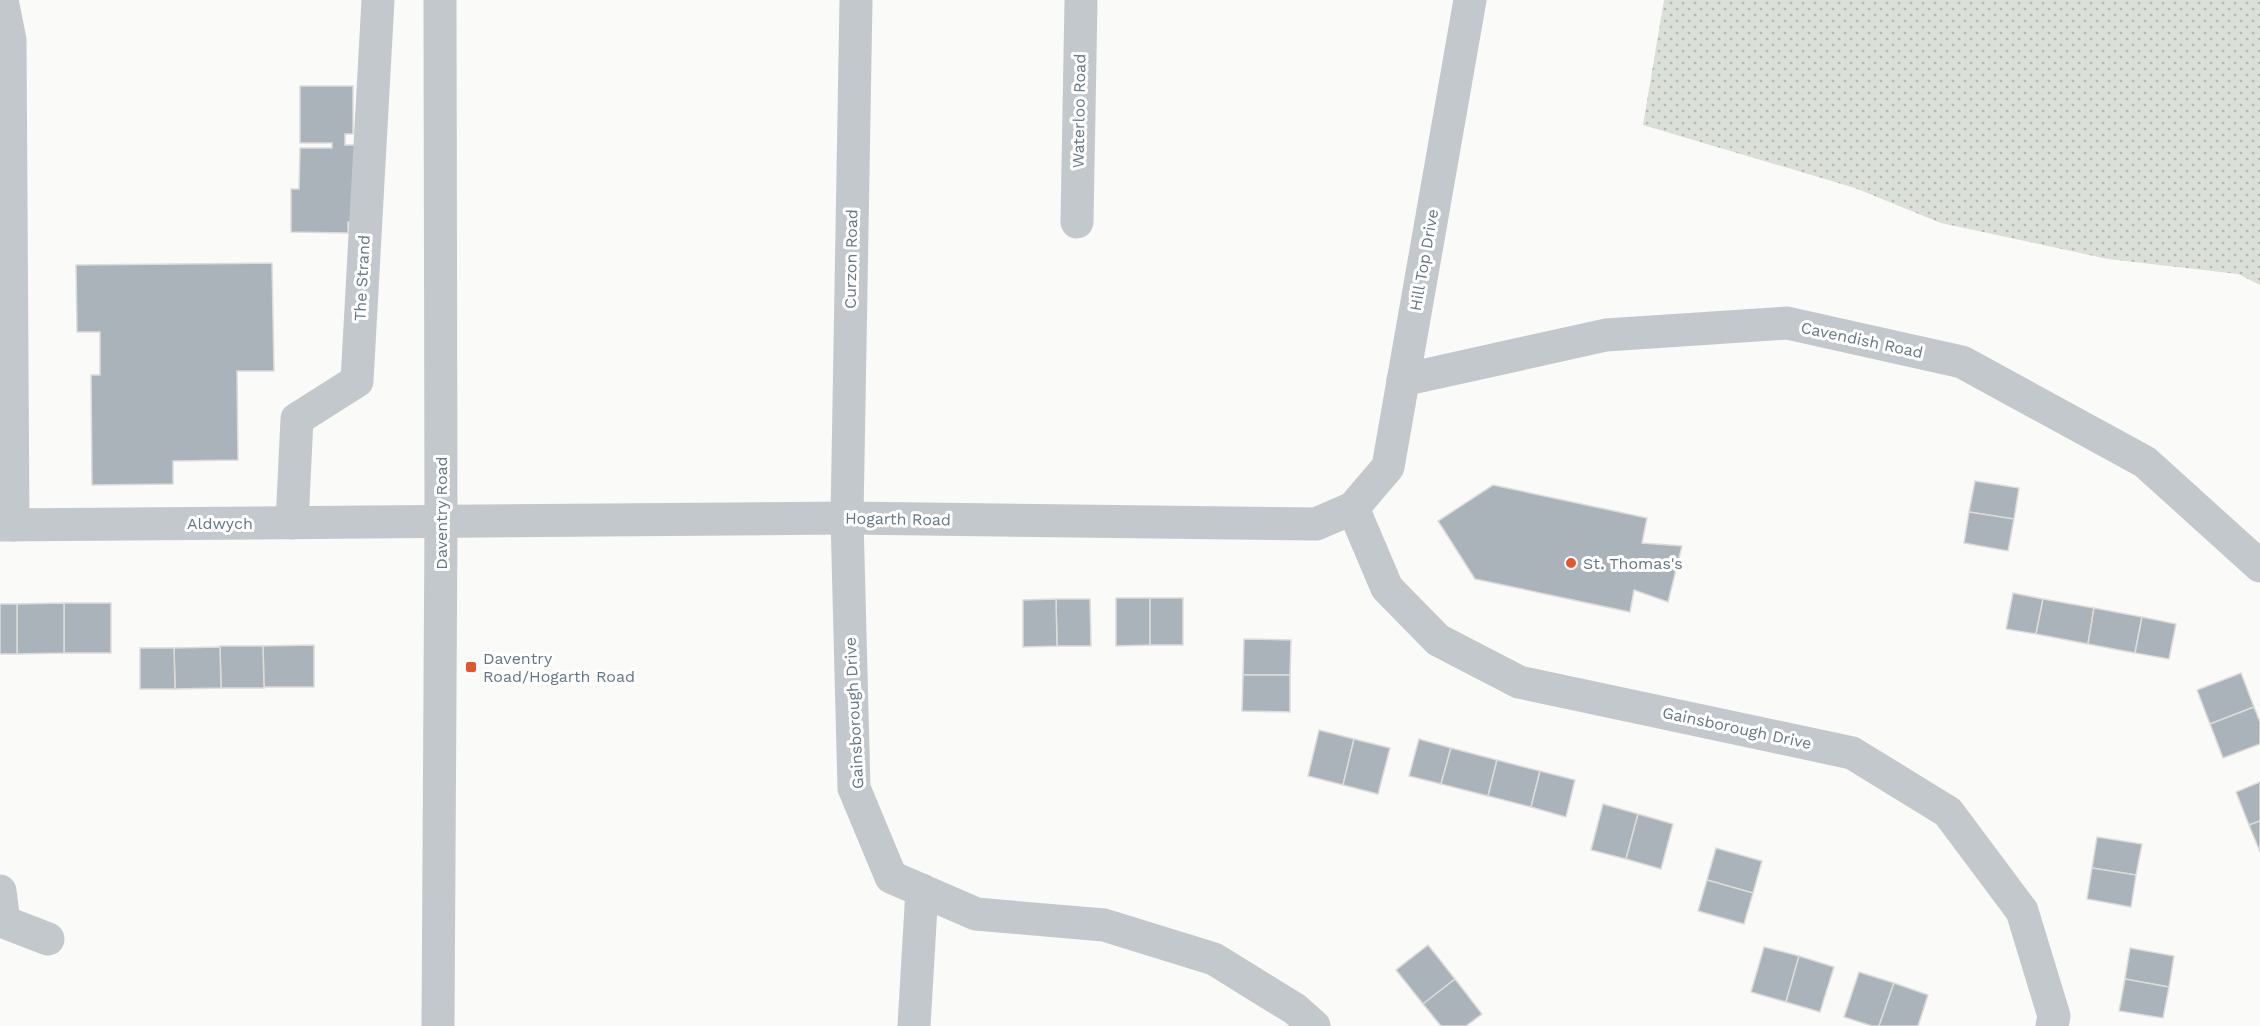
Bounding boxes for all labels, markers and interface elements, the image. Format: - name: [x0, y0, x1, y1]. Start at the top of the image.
- street label: Waterloo Road: [1069, 54, 1089, 168]
- street label: Hill Top Drive: [1406, 208, 1442, 312]
- street label: Curzon Road: [841, 209, 861, 309]
- street label: The Strand: [350, 234, 374, 322]
- street label: Cavendish Road: [1799, 318, 1925, 362]
- street label: Daventry Road: [432, 456, 451, 570]
- street label: Hogarth Road: [845, 509, 951, 529]
- street label: Aldwych: [187, 514, 253, 533]
- place label: St. Thomas's: [1583, 554, 1683, 573]
- marker: St. Thomas's: [1564, 556, 1578, 570]
- street label: Gainsborough Drive: [841, 636, 867, 790]
- place label: Daventry Road/Hogarth Road: [483, 649, 635, 686]
- marker: Daventry Road/Hogarth Road: [464, 660, 478, 674]
- street label: Gainsborough Drive: [1661, 703, 1813, 753]

